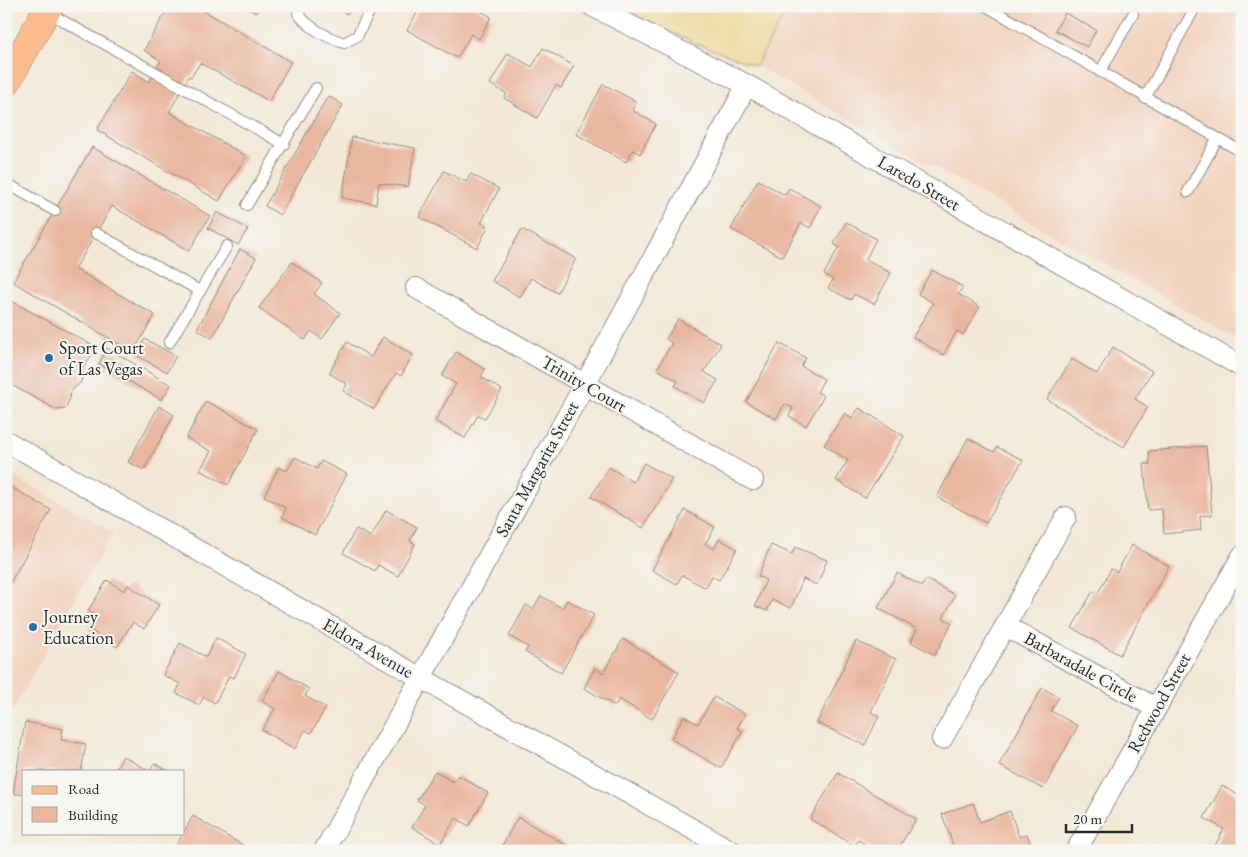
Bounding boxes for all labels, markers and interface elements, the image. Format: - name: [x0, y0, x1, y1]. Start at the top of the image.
- street label: Laredo Street: [874, 150, 965, 216]
- place label: Sport Court of Las Vegas: [59, 336, 144, 380]
- street label: Trinity Court: [538, 350, 631, 417]
- marker: Sport Court of Las Vegas: [43, 352, 55, 364]
- street label: Santa Margarita Street: [490, 396, 584, 541]
- place label: Journey Education: [41, 605, 115, 649]
- street label: Eldora Avenue: [319, 612, 418, 683]
- marker: Journey Education: [27, 621, 39, 633]
- street label: Barbaradale Circle: [1020, 626, 1142, 707]
- street label: Redwood Street: [1122, 648, 1196, 757]
- legend: [22, 770, 185, 834]
- text: Road: [68, 779, 100, 798]
- scale bar: [1066, 802, 1132, 834]
- text: Building: [68, 805, 118, 824]
- text: 20 m: [1073, 809, 1102, 828]

